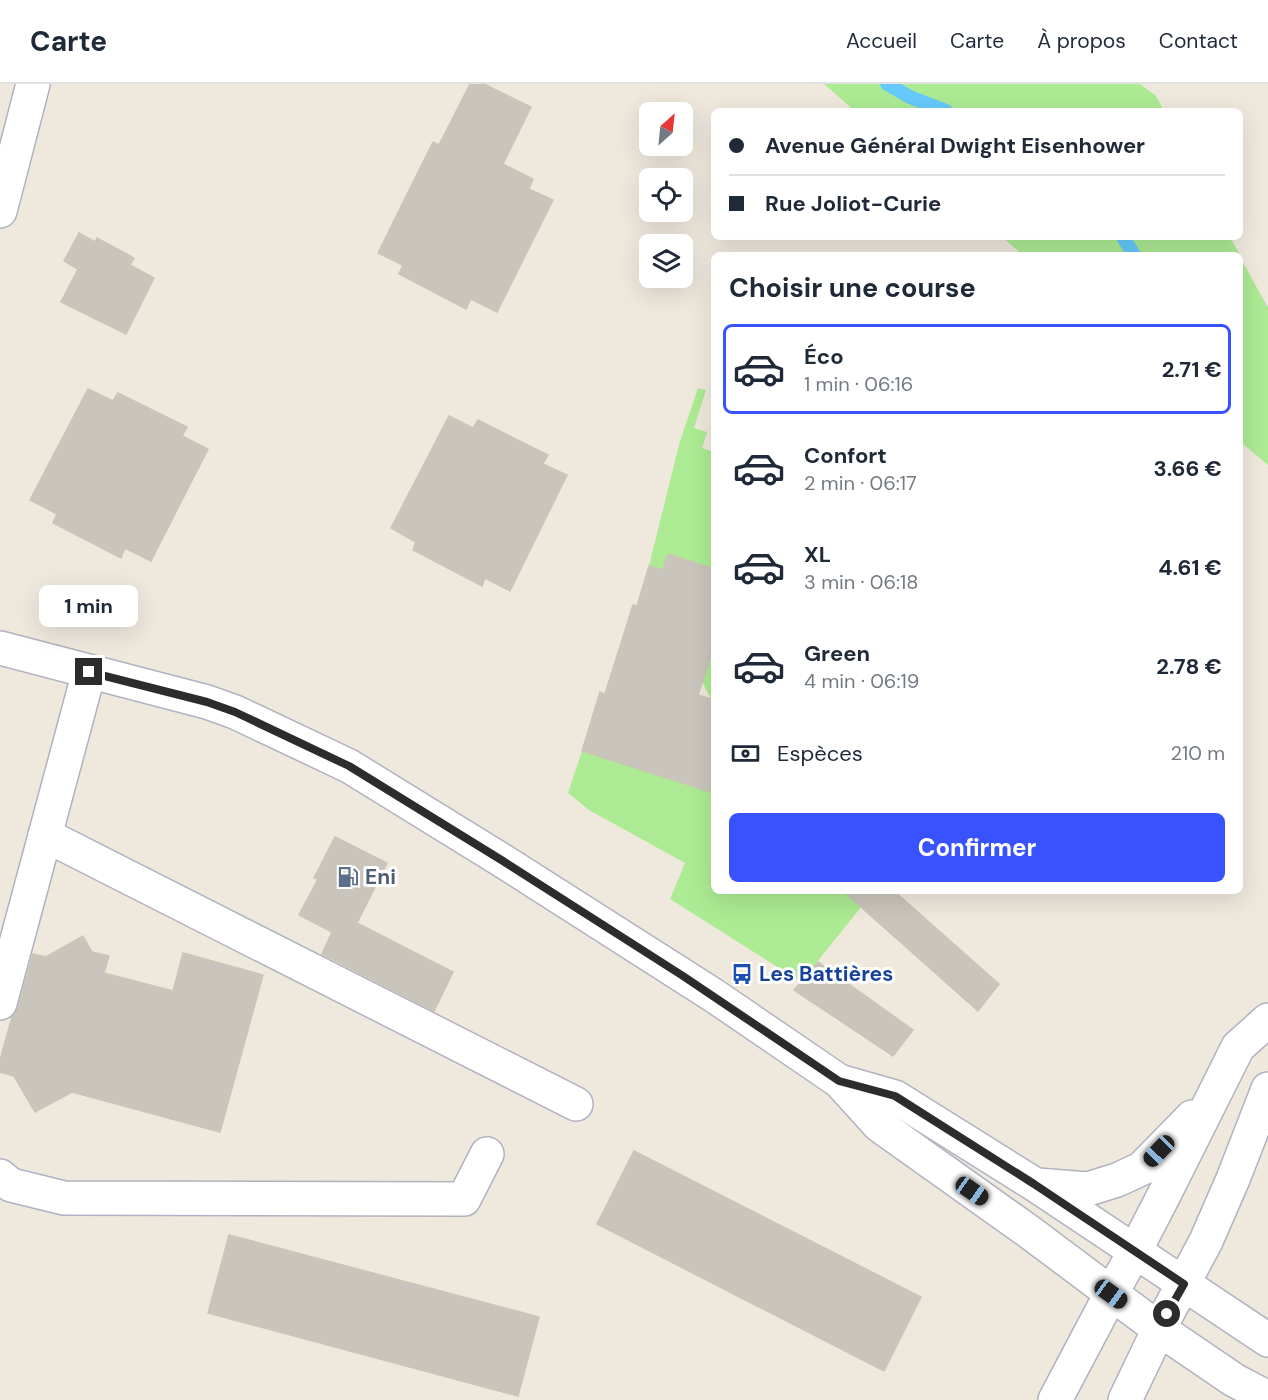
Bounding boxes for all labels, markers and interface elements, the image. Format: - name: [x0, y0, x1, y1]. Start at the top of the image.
- text: Carte: [30, 23, 107, 60]
- text: Accueil: [846, 27, 917, 55]
- text: Carte: [950, 27, 1004, 55]
- text: À propos: [1037, 27, 1126, 55]
- text: Contact: [1159, 27, 1238, 55]
- north arrow: [639, 102, 693, 156]
- map controls: [639, 102, 693, 288]
- text: Avenue Général Dwight Eisenhower: [765, 131, 1145, 160]
- button: locate: [639, 168, 693, 222]
- text: Rue Joliot-Curie: [765, 189, 941, 218]
- button: layers: [639, 234, 693, 288]
- text: Choisir une course: [729, 270, 976, 305]
- icon: car: [732, 342, 786, 396]
- text: Éco: [804, 342, 844, 371]
- text: 2.71 €: [1162, 355, 1222, 384]
- text: 1 min · 06:16: [804, 371, 913, 397]
- icon: car: [732, 441, 786, 495]
- text: Confort: [804, 441, 887, 470]
- text: 3.66 €: [1153, 454, 1222, 483]
- text: 2 min · 06:17: [804, 470, 917, 496]
- icon: car: [732, 540, 786, 594]
- text: XL: [804, 540, 831, 569]
- text: 4.61 €: [1158, 553, 1222, 582]
- text: 3 min · 06:18: [804, 569, 919, 595]
- callout: 1 min: [40, 585, 138, 627]
- text: 1 min: [64, 593, 113, 619]
- icon: car: [732, 639, 786, 693]
- text: Green: [804, 639, 870, 668]
- text: 2.78 €: [1156, 652, 1222, 681]
- route end: [75, 658, 102, 685]
- text: 4 min · 06:19: [804, 668, 919, 694]
- icon: cash: [729, 737, 762, 770]
- text: Espèces: [777, 739, 863, 768]
- text: 210 m: [1170, 740, 1225, 766]
- button: Confirmer: [729, 813, 1225, 882]
- place label: Eni: [365, 863, 396, 891]
- fuel station icon: Eni: [336, 865, 360, 889]
- place label: Les Battières: [759, 960, 893, 988]
- bus stop icon: Les Battières: [730, 962, 754, 986]
- car: [1140, 1132, 1178, 1170]
- car: [952, 1173, 992, 1209]
- car: [1091, 1276, 1131, 1312]
- route start: [1153, 1300, 1180, 1327]

